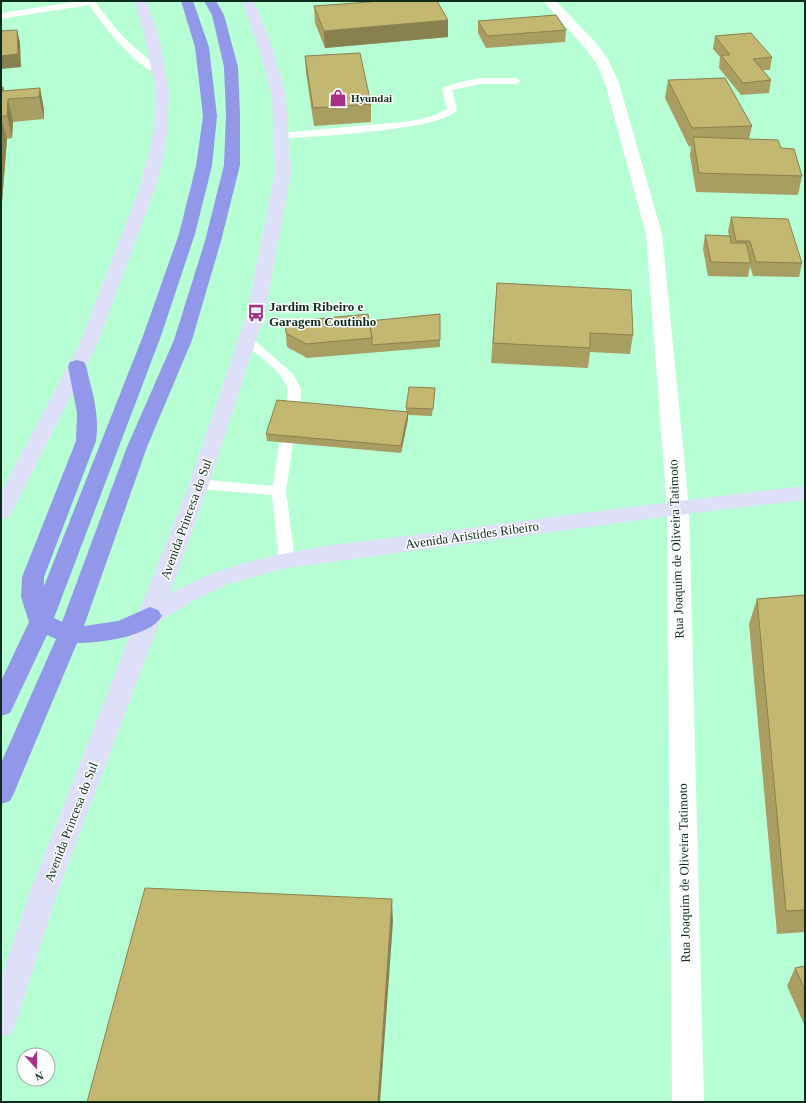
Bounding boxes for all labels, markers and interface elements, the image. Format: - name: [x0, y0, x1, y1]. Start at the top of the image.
- shop icon: Hyundai: [328, 88, 348, 108]
- place label: Hyundai: [351, 92, 392, 104]
- place label: Jardim Ribeiro e Garagem Coutinho: [269, 299, 376, 329]
- bus stop icon: Jardim Ribeiro e Garagem Coutinho: [246, 303, 266, 323]
- street label: Avenida Princesa do Sul: [157, 456, 215, 581]
- street label: Rua Joaquim de Oliveira Tatimoto: [665, 459, 687, 639]
- street label: Avenida Aristides Ribeiro: [404, 518, 540, 552]
- street label: Avenida Princesa do Sul: [41, 760, 101, 884]
- street label: Rua Joaquim de Oliveira Tatimoto: [675, 783, 693, 963]
- north arrow: [16, 1047, 56, 1087]
- text: N: [34, 1069, 45, 1083]

